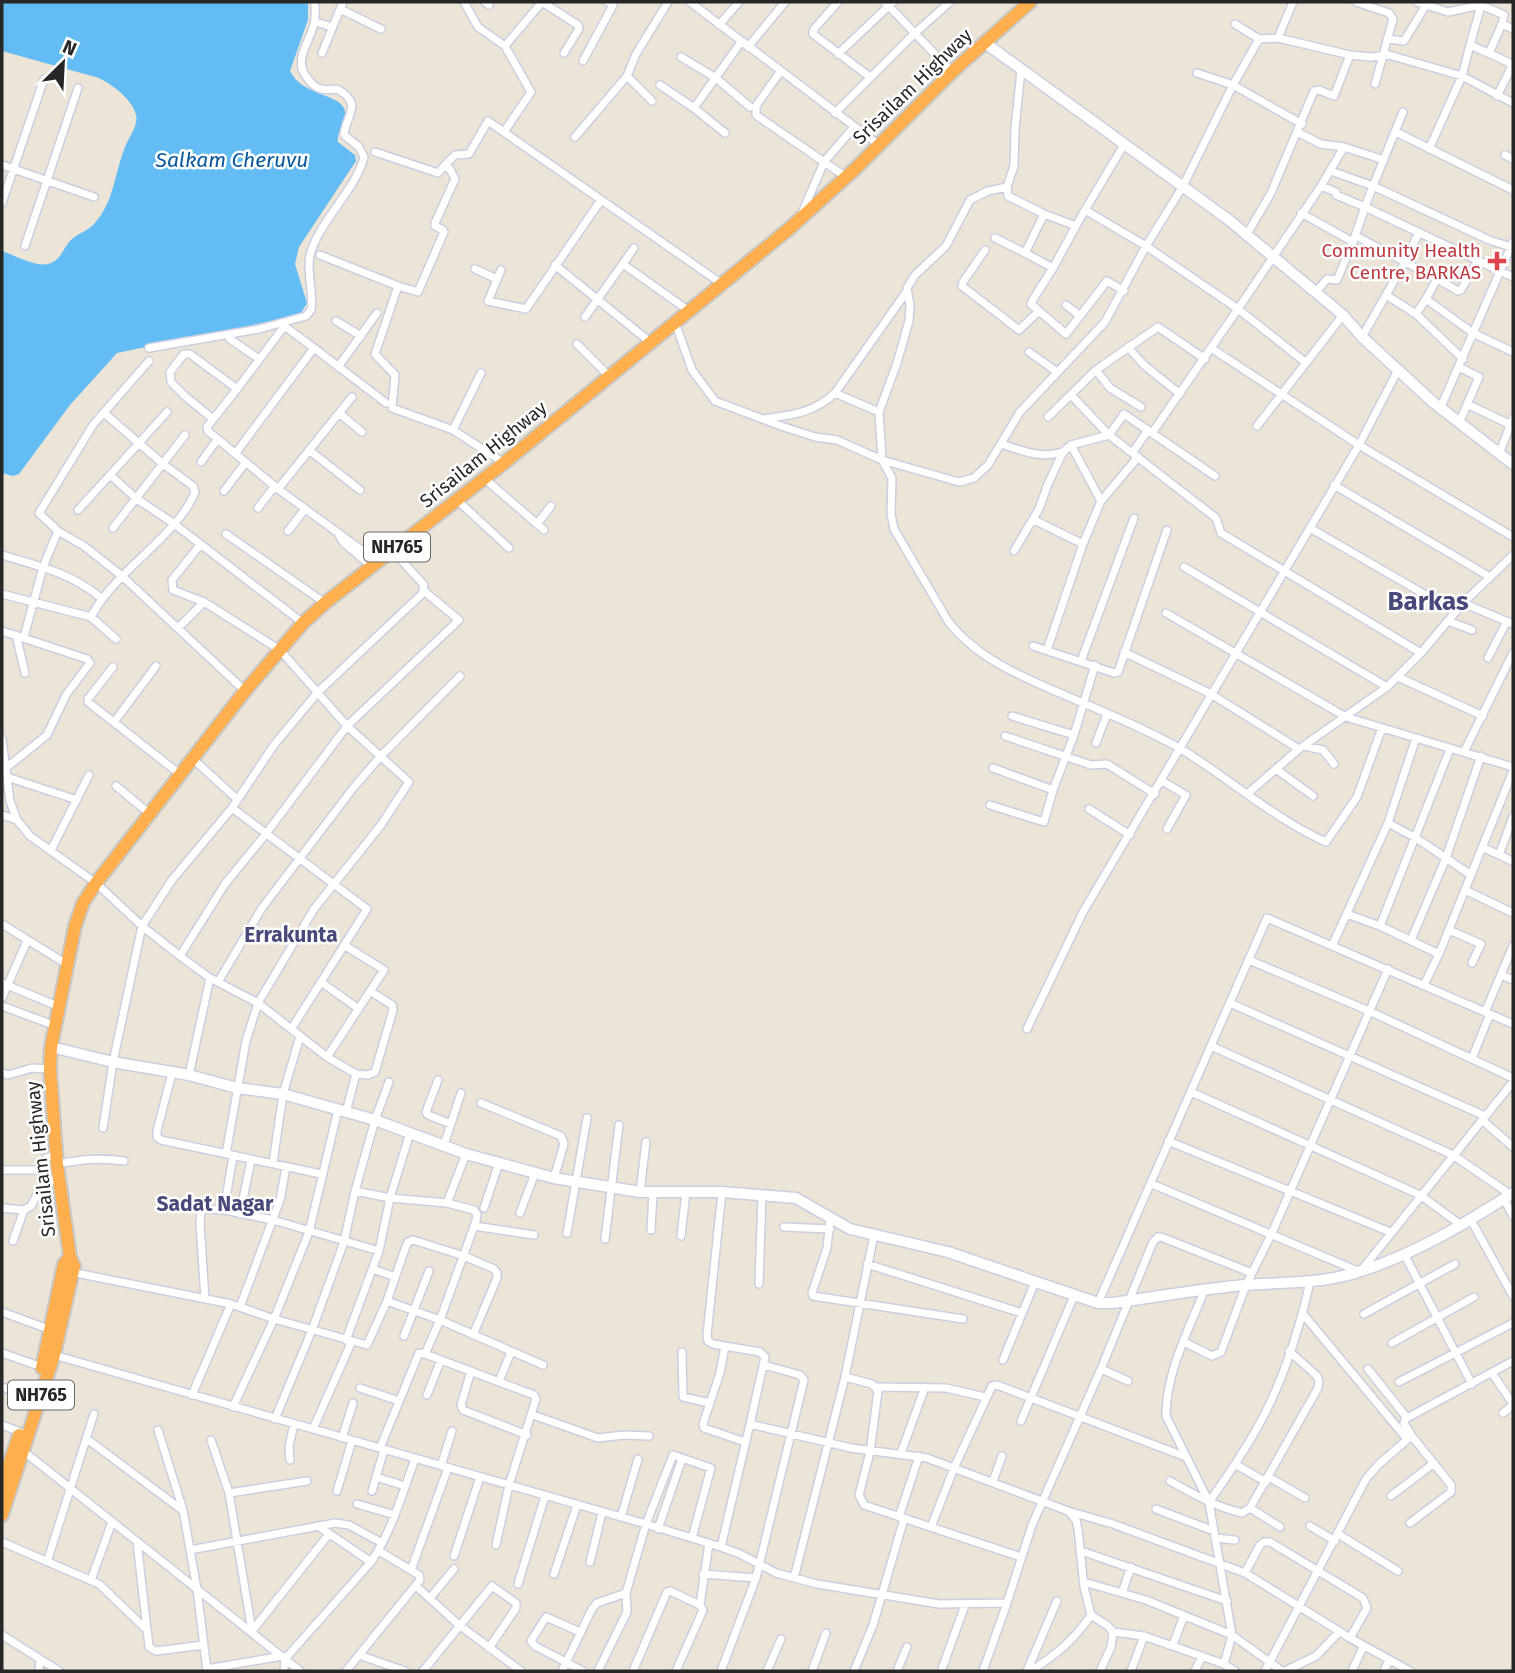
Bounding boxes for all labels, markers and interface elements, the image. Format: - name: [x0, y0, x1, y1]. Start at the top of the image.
- street label: Srisailam Highway: [848, 23, 977, 149]
- north arrow: [28, 28, 98, 98]
- text: N: [59, 35, 80, 61]
- water label: Salkam Cheruvu: [155, 147, 308, 173]
- place label: Community Health Centre, BARKAS: [1322, 239, 1481, 284]
- marker: Community Health Centre, BARKAS: [1487, 251, 1507, 271]
- street label: Srisailam Highway: [415, 396, 552, 513]
- road number: NH765: [364, 532, 430, 562]
- district label: Barkas: [1387, 586, 1469, 617]
- district label: Errakunta: [244, 922, 338, 948]
- street label: Srisailam Highway: [21, 1079, 60, 1238]
- district label: Sadat Nagar: [157, 1191, 274, 1217]
- road number: NH765: [8, 1380, 74, 1410]

